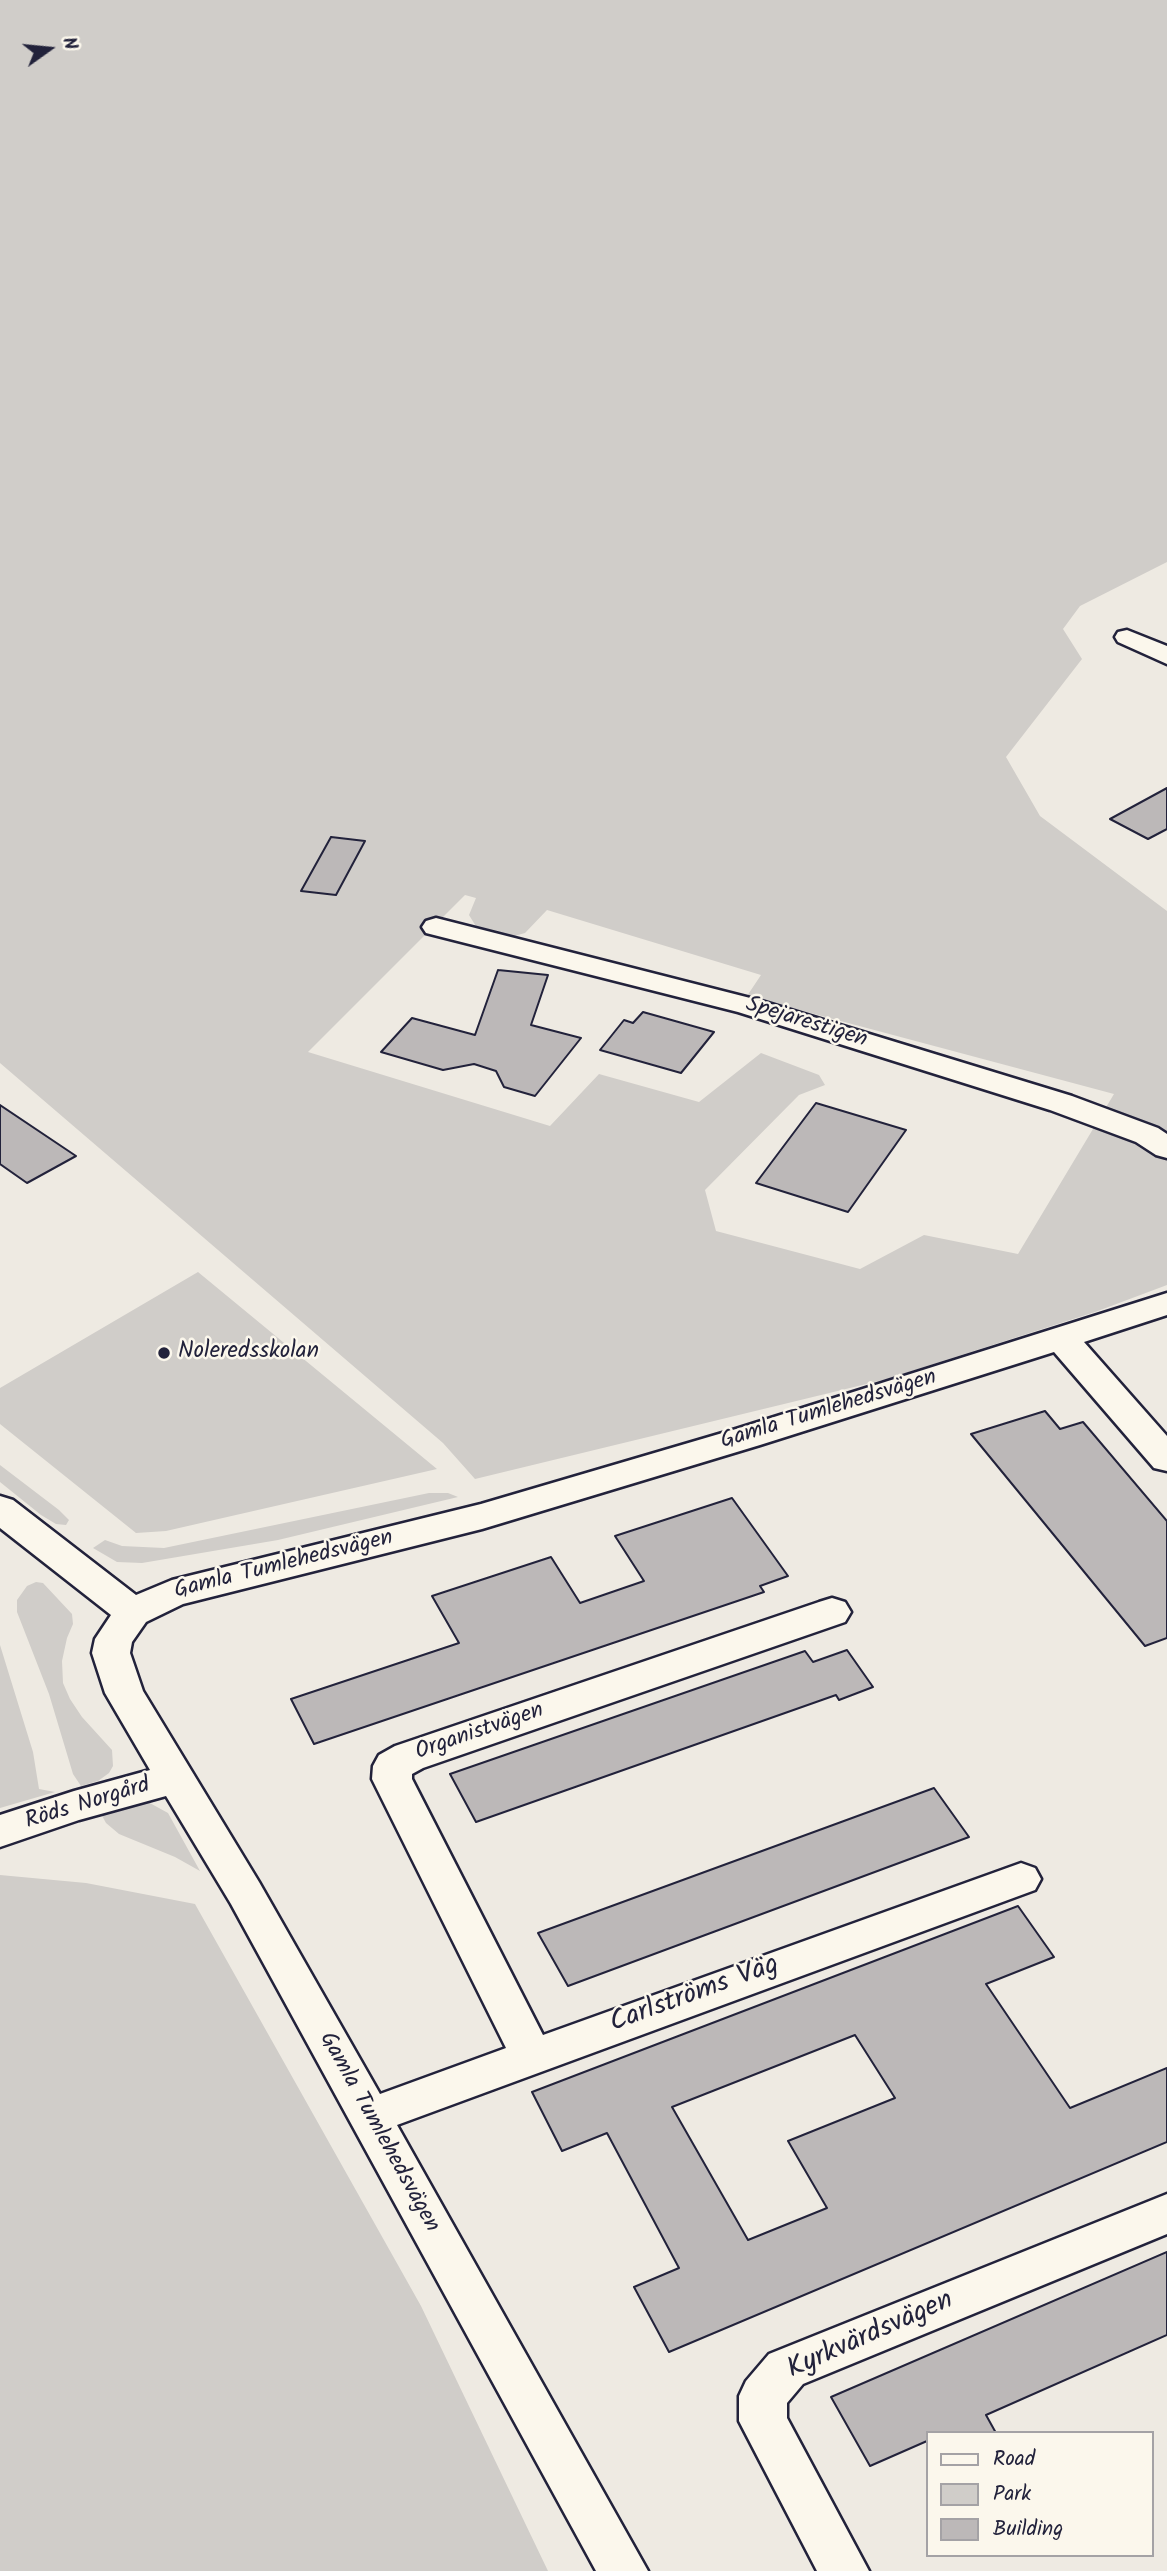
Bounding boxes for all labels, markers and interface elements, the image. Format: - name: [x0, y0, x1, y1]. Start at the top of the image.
- north arrow: [14, 14, 84, 84]
- text: N: [53, 34, 85, 53]
- street label: Spejarestigen: [742, 992, 870, 1056]
- place label: Noleredsskolan: [178, 1339, 319, 1367]
- marker: Noleredsskolan: [156, 1345, 172, 1361]
- street label: Gamla Tumlehedsvägen: [718, 1365, 940, 1457]
- street label: Gamla Tumlehedsvägen: [172, 1525, 396, 1607]
- street label: Organistvägen: [412, 1698, 548, 1768]
- street label: Röds Norgård: [22, 1773, 154, 1837]
- street label: Carlströms Väg: [606, 1950, 784, 2042]
- street label: Gamla Tumlehedsvägen: [312, 2028, 444, 2238]
- street label: Kyrkvärdsvägen: [783, 2285, 959, 2389]
- legend: [926, 2431, 1153, 2557]
- text: Road: [993, 2443, 1035, 2476]
- text: Park: [993, 2478, 1031, 2511]
- text: Building: [993, 2513, 1063, 2546]

